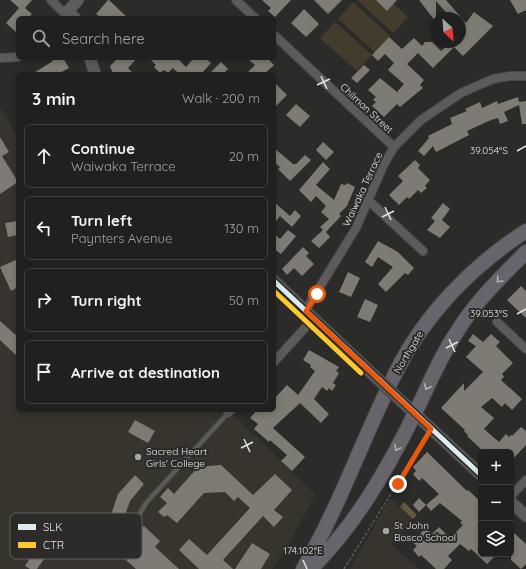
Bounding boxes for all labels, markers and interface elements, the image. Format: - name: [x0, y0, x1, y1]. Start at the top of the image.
- north arrow: [430, 12, 466, 48]
- search box: [16, 16, 276, 60]
- icon: search: [30, 27, 52, 49]
- text: Search here: [62, 29, 145, 48]
- street label: Chilman Street: [337, 81, 396, 137]
- text: 3 min: [32, 88, 76, 109]
- text: Walk · 200 m: [182, 90, 260, 106]
- text: Continue: [71, 139, 135, 158]
- text: 39.054°S: [470, 144, 508, 157]
- icon: ahead: [33, 145, 55, 167]
- text: 20 m: [229, 148, 259, 164]
- street label: Waiwaka Terrace: [340, 150, 385, 228]
- text: Waiwaka Terrace: [71, 158, 176, 174]
- text: Turn left: [71, 211, 133, 230]
- icon: left: [33, 217, 55, 239]
- text: 130 m: [224, 220, 259, 236]
- text: Paynters Avenue: [71, 230, 172, 246]
- one-way arrow: [496, 275, 503, 283]
- route start: [308, 285, 326, 303]
- icon: right: [33, 289, 55, 311]
- text: Turn right: [71, 291, 142, 310]
- text: 50 m: [229, 292, 259, 308]
- text: 39.053°S: [470, 307, 508, 320]
- street label: Northgate: [391, 328, 426, 376]
- icon: arrive: [33, 361, 55, 383]
- text: Arrive at destination: [71, 363, 220, 382]
- one-way arrow: [424, 383, 432, 391]
- one-way arrow: [394, 444, 402, 451]
- place label: Sacred Heart Girls' College: [146, 445, 208, 470]
- map controls: [478, 449, 514, 557]
- button: +: [478, 449, 514, 485]
- marker: Sacred Heart Girls' College: [133, 452, 143, 462]
- route end: [389, 475, 407, 493]
- button: −: [478, 485, 514, 521]
- legend: [10, 513, 142, 559]
- place label: St John Bosco School: [394, 519, 456, 544]
- text: SLK: [43, 520, 62, 534]
- button: layers: [478, 521, 514, 557]
- marker: St John Bosco School: [381, 526, 391, 536]
- text: CTR: [43, 538, 64, 552]
- text: 174.102°E: [283, 544, 323, 557]

